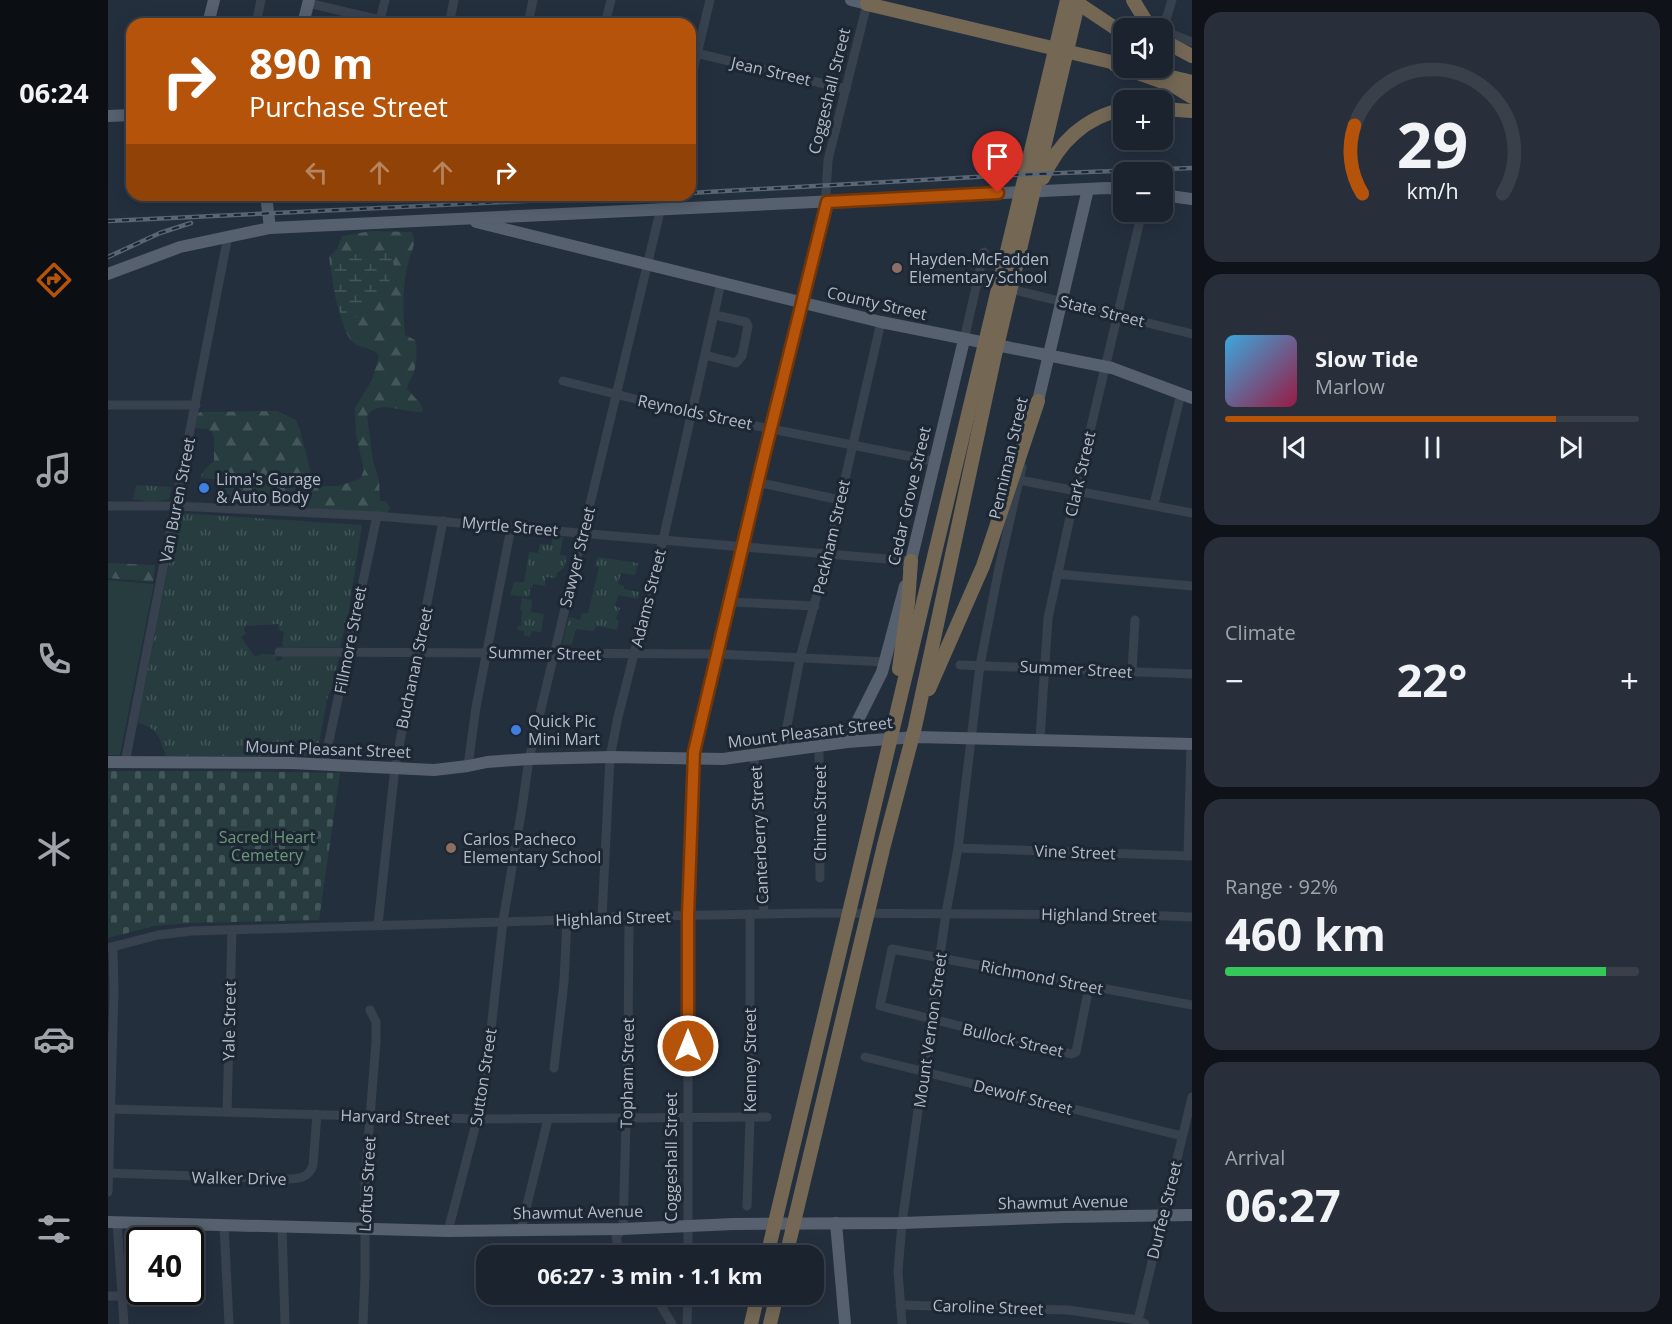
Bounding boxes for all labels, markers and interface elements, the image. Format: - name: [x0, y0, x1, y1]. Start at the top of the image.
- map controls: [1113, 18, 1173, 222]
- button: sound: [1113, 18, 1173, 78]
- street label: Coggeshall Street: [803, 25, 855, 156]
- text: 890 m: [249, 34, 373, 91]
- icon: right: [150, 42, 228, 120]
- street label: Jean Street: [727, 51, 813, 91]
- text: 06:24: [19, 74, 89, 111]
- text: Purchase Street: [249, 88, 448, 125]
- button: +: [1113, 90, 1173, 150]
- text: 29: [1396, 101, 1468, 186]
- pin: [972, 131, 1023, 193]
- icon: arrive: [981, 140, 1014, 173]
- icon: left: [300, 156, 333, 189]
- icon: ahead: [363, 156, 396, 189]
- icon: ahead: [426, 156, 459, 189]
- icon: right: [489, 156, 522, 189]
- button: −: [1113, 162, 1173, 222]
- text: km/h: [1406, 177, 1458, 206]
- place label: Hayden-McFadden Elementary School: [909, 248, 1049, 288]
- icon: directions: [33, 259, 75, 301]
- marker: Hayden-McFadden Elementary School: [890, 261, 904, 275]
- street label: County Street: [825, 281, 929, 325]
- street label: State Street: [1057, 290, 1147, 332]
- text: Slow Tide: [1315, 343, 1418, 373]
- text: Marlow: [1315, 373, 1385, 400]
- street label: Reynolds Street: [636, 389, 755, 435]
- street label: Penniman Street: [983, 395, 1033, 521]
- street label: Cedar Grove Street: [882, 424, 936, 568]
- street label: Clark Street: [1060, 429, 1101, 519]
- icon: previous: [1278, 431, 1311, 464]
- icon: pause: [1416, 431, 1449, 464]
- icon: next: [1554, 431, 1587, 464]
- street label: Van Buren Street: [154, 435, 200, 564]
- icon: music: [33, 449, 75, 491]
- place label: Lima's Garage & Auto Body: [216, 468, 321, 508]
- street label: Peckham Street: [807, 477, 855, 596]
- marker: Lima's Garage & Auto Body: [197, 481, 211, 495]
- street label: Sawyer Street: [554, 504, 600, 609]
- street label: Myrtle Street: [461, 511, 559, 541]
- street label: Adams Street: [625, 546, 671, 649]
- street label: Fillmore Street: [329, 584, 371, 696]
- street label: Buchanan Street: [390, 605, 438, 731]
- text: Climate: [1225, 619, 1296, 646]
- icon: phone: [33, 638, 75, 680]
- street label: Summer Street: [489, 641, 602, 665]
- text: 22°: [1397, 649, 1467, 710]
- street label: Summer Street: [1019, 655, 1133, 683]
- text: −: [1225, 658, 1244, 703]
- text: +: [1620, 658, 1639, 703]
- place label: Quick Pic Mini Mart: [528, 710, 600, 750]
- street label: Mount Pleasant Street: [726, 711, 894, 753]
- marker: Quick Pic Mini Mart: [509, 723, 523, 737]
- street label: Mount Pleasant Street: [245, 735, 412, 763]
- street label: Chime Street: [809, 764, 831, 861]
- street label: Canterberry Street: [744, 765, 774, 905]
- park label: Sacred Heart Cemetery: [219, 826, 316, 866]
- icon: climate: [33, 828, 75, 870]
- place label: Carlos Pacheco Elementary School: [463, 828, 601, 868]
- street label: Vine Street: [1034, 840, 1116, 864]
- marker: Carlos Pacheco Elementary School: [444, 841, 458, 855]
- text: Range · 92%: [1225, 873, 1338, 900]
- street label: Highland Street: [1041, 903, 1157, 927]
- text: 460 km: [1225, 903, 1386, 964]
- street label: Highland Street: [555, 905, 671, 931]
- street label: Mount Vernon Street: [908, 951, 952, 1109]
- street label: Richmond Street: [979, 954, 1105, 1000]
- street label: Yale Street: [217, 981, 241, 1061]
- street label: Kenney Street: [739, 1008, 761, 1112]
- position arrow: [656, 1014, 720, 1078]
- street label: Topham Street: [615, 1017, 639, 1128]
- icon: car: [33, 1018, 75, 1060]
- street label: Bullock Street: [960, 1018, 1066, 1062]
- street label: Sutton Street: [464, 1026, 502, 1127]
- street label: Dewolf Street: [971, 1074, 1075, 1120]
- street label: Coggeshall Street: [660, 1092, 682, 1222]
- street label: Harvard Street: [340, 1104, 450, 1130]
- street label: Loftus Street: [354, 1136, 380, 1232]
- text: Arrival: [1225, 1144, 1285, 1171]
- street label: Durfee Street: [1141, 1158, 1187, 1261]
- street label: Walker Drive: [191, 1166, 287, 1190]
- text: 06:27: [1225, 1174, 1341, 1235]
- street label: Shawmut Avenue: [998, 1190, 1128, 1214]
- street label: Shawmut Avenue: [513, 1200, 643, 1224]
- icon: filters: [33, 1208, 75, 1250]
- speed limit sign: 40: [126, 1227, 204, 1305]
- text: 06:27 · 3 min · 1.1 km: [537, 1260, 763, 1290]
- street label: Caroline Street: [932, 1294, 1044, 1320]

